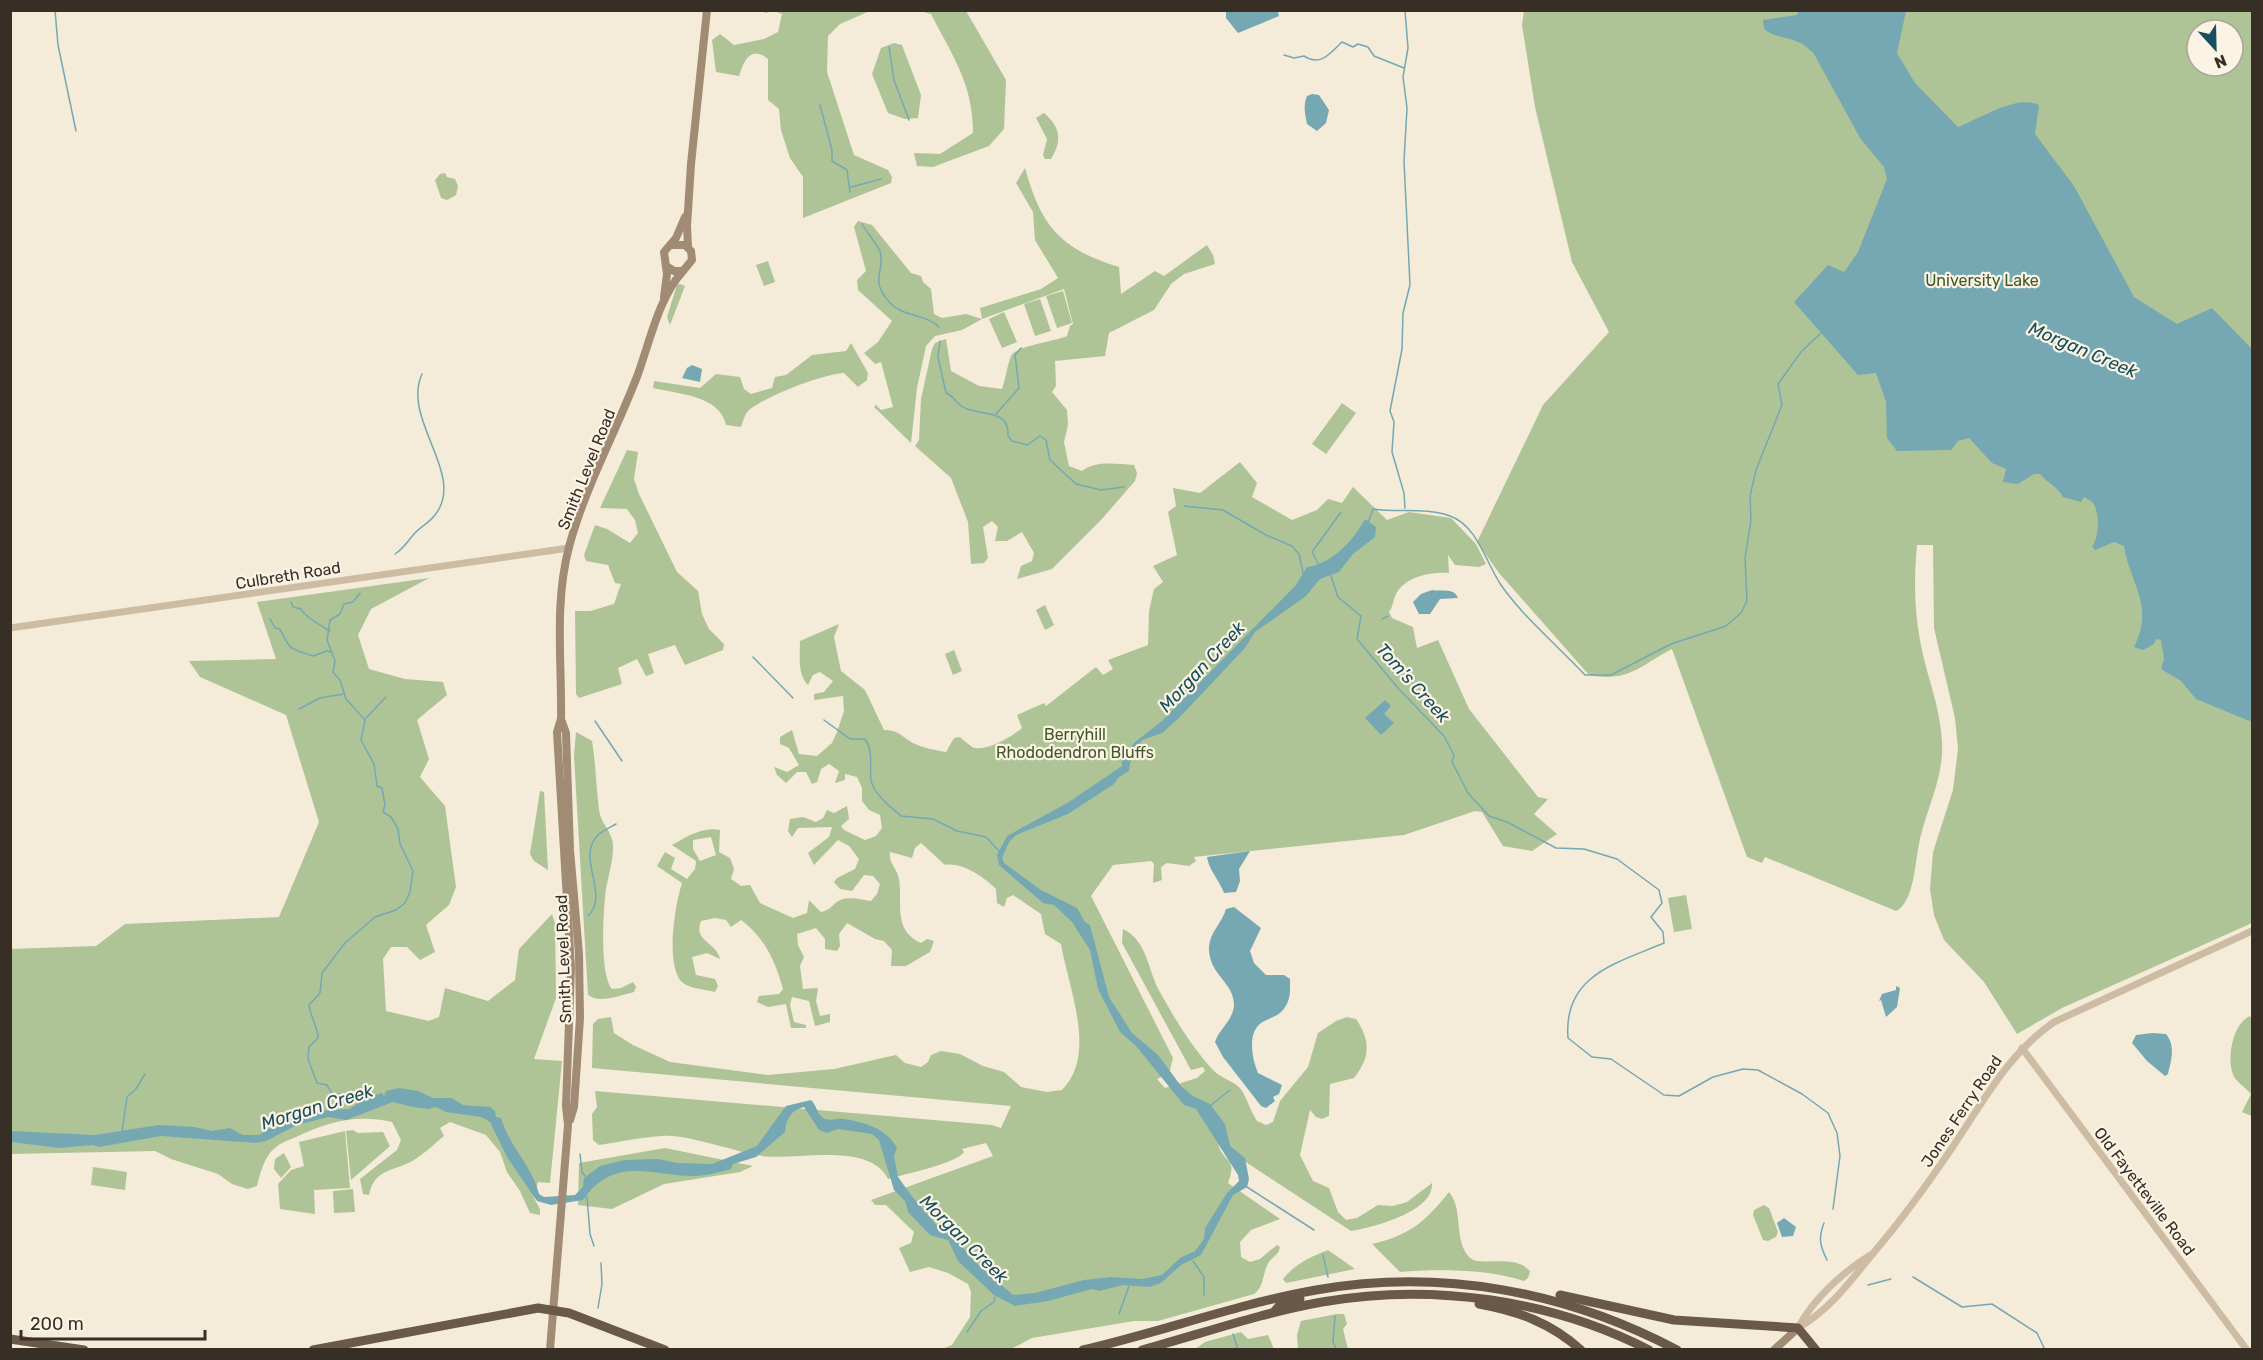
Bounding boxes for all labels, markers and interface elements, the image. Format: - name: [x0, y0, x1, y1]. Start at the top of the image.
- north arrow: [2185, 18, 2245, 78]
- text: N: [2212, 50, 2229, 72]
- park label: University Lake: [1925, 271, 2039, 290]
- water label: Morgan Creek: [2025, 317, 2141, 383]
- street label: Smith Level Road: [554, 406, 619, 532]
- street label: Culbreth Road: [234, 558, 342, 593]
- water label: Morgan Creek: [1154, 617, 1250, 717]
- water label: Tom's Creek: [1371, 639, 1455, 728]
- park label: Berryhill Rhododendron Bluffs: [996, 725, 1154, 762]
- street label: Smith Level Road: [552, 894, 575, 1024]
- street label: Jones Ferry Road: [1917, 1052, 2006, 1171]
- water label: Morgan Creek: [258, 1079, 376, 1134]
- street label: Old Fayetteville Road: [2090, 1123, 2199, 1259]
- water label: Morgan Creek: [915, 1190, 1013, 1288]
- scale bar: [21, 1303, 206, 1341]
- text: 200 m: [30, 1313, 84, 1335]

